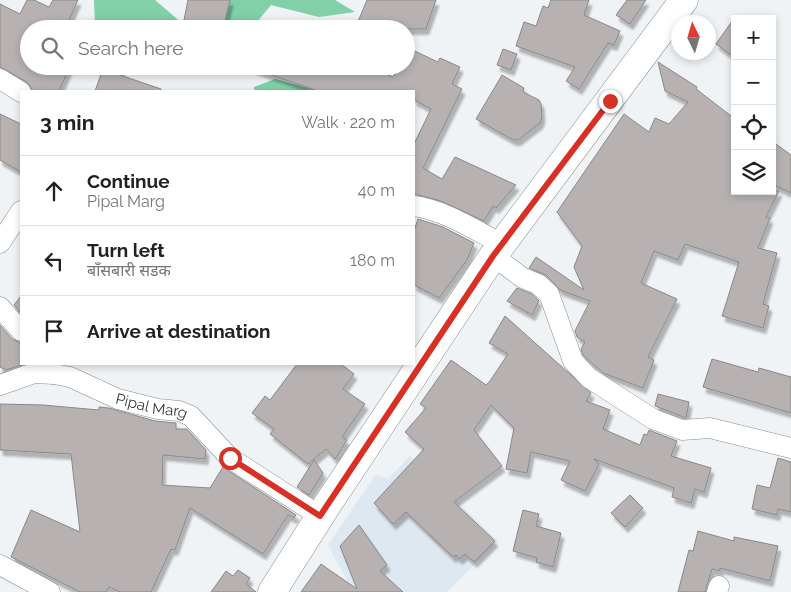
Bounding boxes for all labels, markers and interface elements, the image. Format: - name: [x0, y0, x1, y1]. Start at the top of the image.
- north arrow: [671, 15, 716, 60]
- map controls: [731, 15, 776, 195]
- button: +: [731, 15, 776, 60]
- search box: [20, 20, 415, 75]
- icon: search: [38, 34, 66, 62]
- text: Search here: [78, 37, 184, 59]
- button: −: [731, 60, 776, 105]
- route end: [599, 90, 622, 113]
- button: locate: [731, 105, 776, 150]
- text: 3 min: [40, 110, 94, 135]
- text: Walk · 220 m: [301, 113, 395, 132]
- button: layers: [731, 150, 776, 195]
- text: Continue: [87, 170, 170, 192]
- icon: ahead: [40, 177, 68, 205]
- text: 40 m: [358, 181, 395, 200]
- text: Pipal Marg: [87, 192, 165, 211]
- text: Turn left: [87, 239, 164, 261]
- icon: left: [40, 247, 68, 275]
- text: 180 m: [350, 251, 395, 270]
- text: बाँसबारी सडक: [87, 261, 171, 280]
- icon: arrive: [40, 317, 68, 345]
- text: Arrive at destination: [87, 320, 271, 342]
- street label: Pipal Marg: [114, 390, 191, 423]
- route start: [219, 447, 242, 470]

